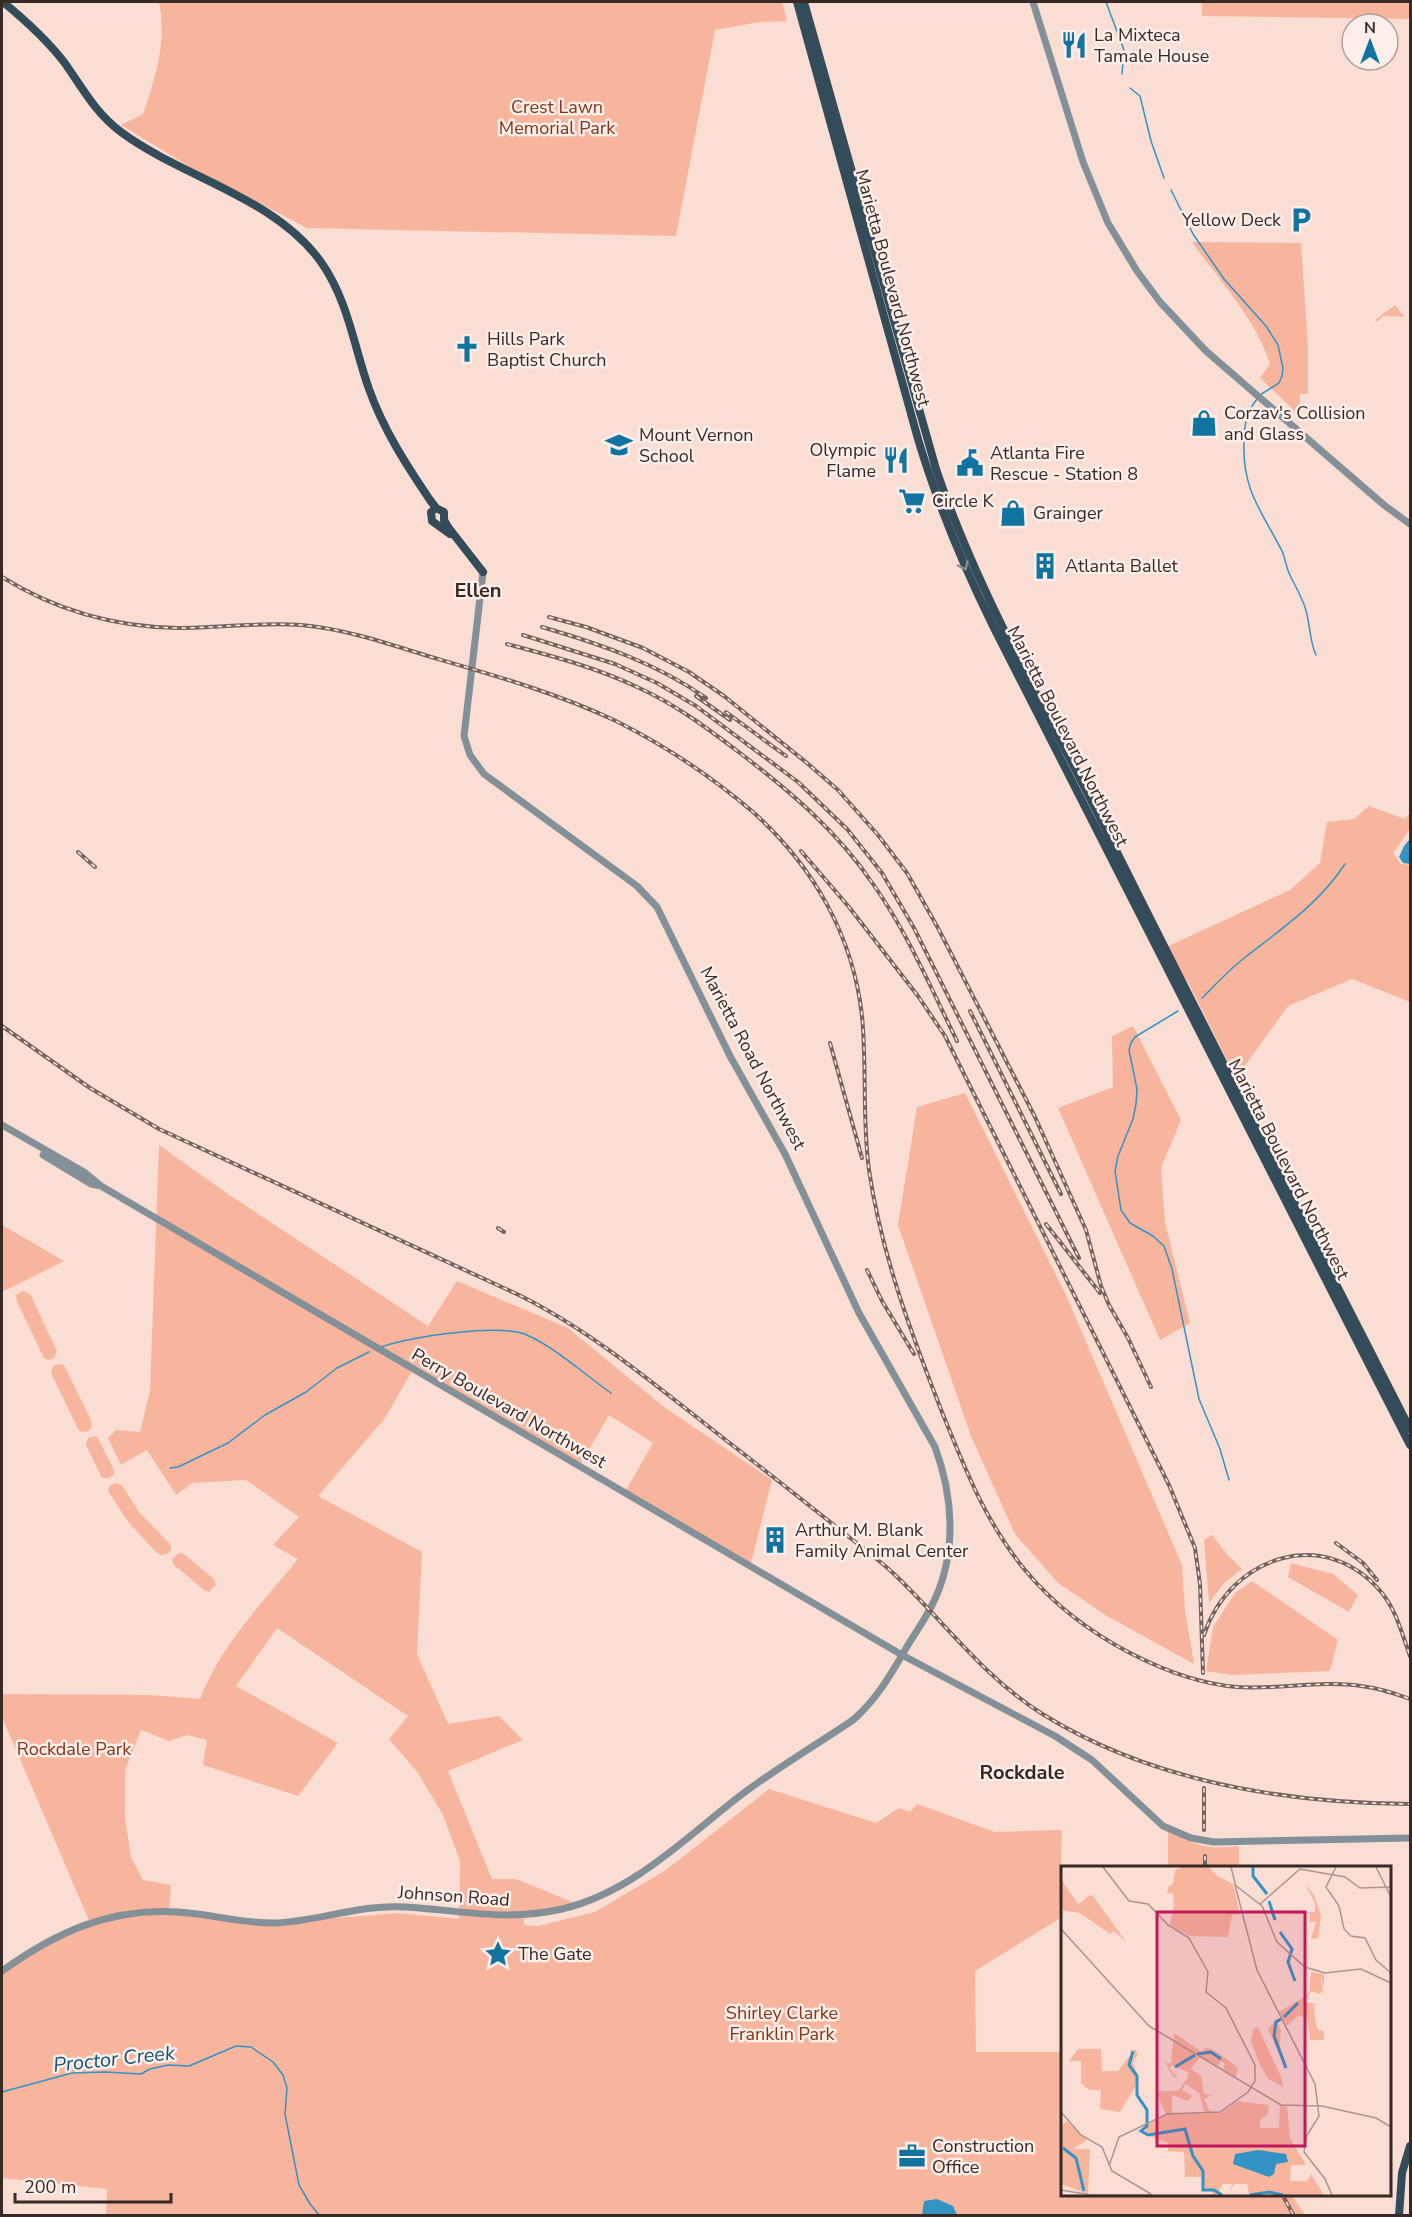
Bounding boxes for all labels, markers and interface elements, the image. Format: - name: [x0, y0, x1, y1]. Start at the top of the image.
- north arrow: [1340, 12, 1400, 72]
- text: N: [1364, 17, 1376, 39]
- place label: La Mixteca Tamale House: [1094, 23, 1209, 68]
- restaurant icon: La Mixteca Tamale House: [1059, 30, 1089, 60]
- park label: Crest Lawn Memorial Park: [499, 95, 616, 140]
- street label: Marietta Boulevard Northwest: [850, 167, 936, 410]
- parking icon: Yellow Deck: [1286, 205, 1316, 235]
- place label: Yellow Deck: [1181, 208, 1282, 232]
- place label: Hills Park Baptist Church: [487, 327, 606, 372]
- church icon: Hills Park Baptist Church: [452, 334, 482, 364]
- place label: Corzav's Collision and Glass: [1224, 401, 1366, 446]
- shop icon: Corzav's Collision and Glass: [1189, 408, 1219, 438]
- place label: Mount Vernon School: [639, 423, 753, 468]
- school or university icon: Mount Vernon School: [604, 430, 634, 460]
- place label: Olympic Flame: [809, 438, 876, 483]
- place label: Atlanta Fire Rescue - Station 8: [990, 441, 1138, 486]
- restaurant icon: Olympic Flame: [881, 445, 911, 475]
- public building icon: Atlanta Fire Rescue - Station 8: [955, 448, 985, 478]
- supermarket icon: Circle K: [897, 486, 927, 516]
- place label: Circle K: [932, 489, 994, 513]
- shop icon: Grainger: [998, 498, 1028, 528]
- place label: Grainger: [1033, 501, 1103, 525]
- building icon: Atlanta Ballet: [1030, 551, 1060, 581]
- place label: Atlanta Ballet: [1065, 554, 1179, 578]
- one-way arrow: [956, 559, 968, 570]
- district label: Ellen: [454, 577, 502, 604]
- street label: Marietta Boulevard Northwest: [1002, 621, 1135, 851]
- street label: Marietta Road Northwest: [694, 962, 812, 1154]
- street label: Marietta Boulevard Northwest: [1223, 1054, 1356, 1284]
- street label: Perry Boulevard Northwest: [407, 1342, 611, 1474]
- place label: Arthur M. Blank Family Animal Center: [795, 1518, 969, 1563]
- building icon: Arthur M. Blank Family Animal Center: [760, 1525, 790, 1555]
- park label: Rockdale Park: [17, 1737, 132, 1761]
- district label: Rockdale: [980, 1759, 1065, 1786]
- inset map: [1061, 1866, 1391, 2196]
- street label: Johnson Road: [396, 1880, 511, 1912]
- place icon: The Gate: [483, 1939, 513, 1969]
- place label: The Gate: [518, 1942, 592, 1966]
- park label: Shirley Clarke Franklin Park: [726, 2001, 838, 2046]
- water label: Proctor Creek: [52, 2039, 177, 2079]
- place label: Construction Office: [932, 2134, 1034, 2179]
- office icon: Construction Office: [897, 2141, 927, 2171]
- scale bar: [15, 2166, 171, 2204]
- text: 200 m: [24, 2175, 76, 2199]

